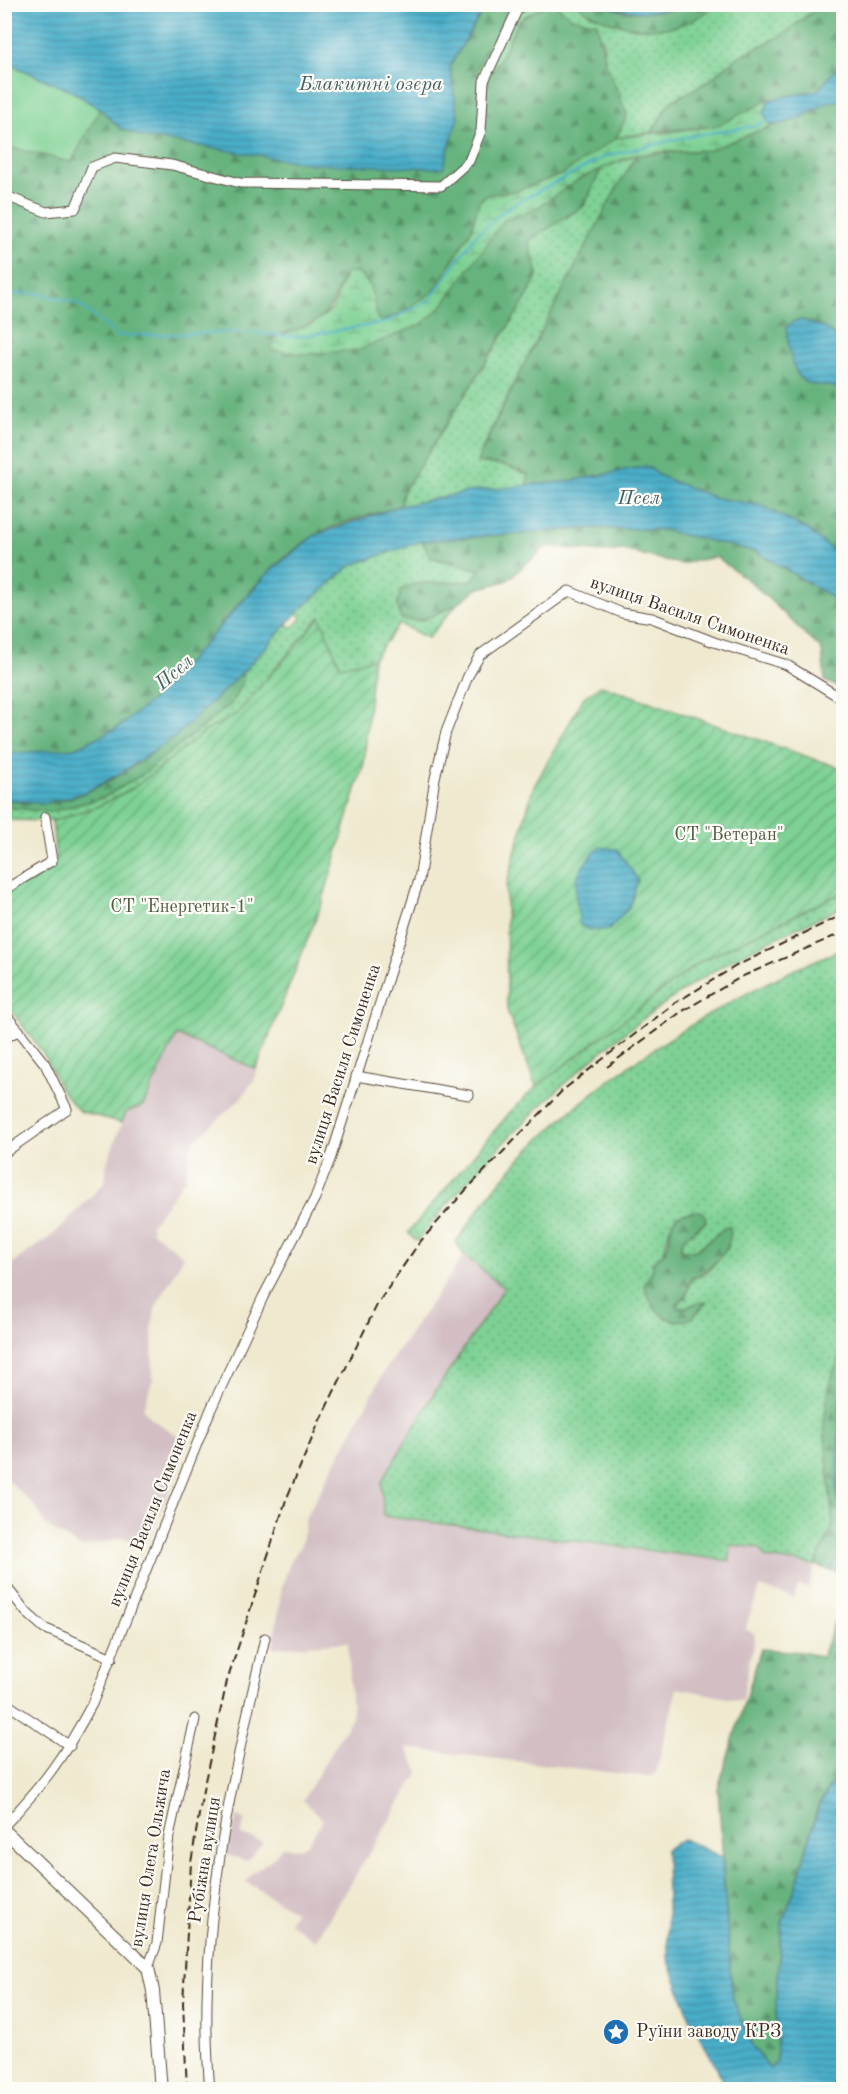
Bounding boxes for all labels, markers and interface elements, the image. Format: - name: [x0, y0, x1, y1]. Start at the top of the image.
- water label: Блакитні озера: [298, 75, 443, 95]
- water label: Псел: [617, 489, 660, 509]
- street label: вулиця Василя Симоненка: [588, 573, 792, 659]
- water label: Псел: [152, 651, 198, 695]
- park label: СТ "Ветеран": [674, 826, 784, 844]
- park label: СТ "Енергетик-1": [110, 898, 254, 916]
- street label: вулиця Василя Симоненка: [302, 962, 384, 1166]
- street label: вулиця Василя Симоненка: [105, 1408, 201, 1609]
- street label: вулиця Олега Ольжича: [128, 1767, 174, 1949]
- street label: Рубіжна вулиця: [186, 1796, 224, 1924]
- place icon: Руїни заводу КРЗ: [601, 2017, 631, 2047]
- place label: Руїни заводу КРЗ: [636, 2023, 781, 2041]

